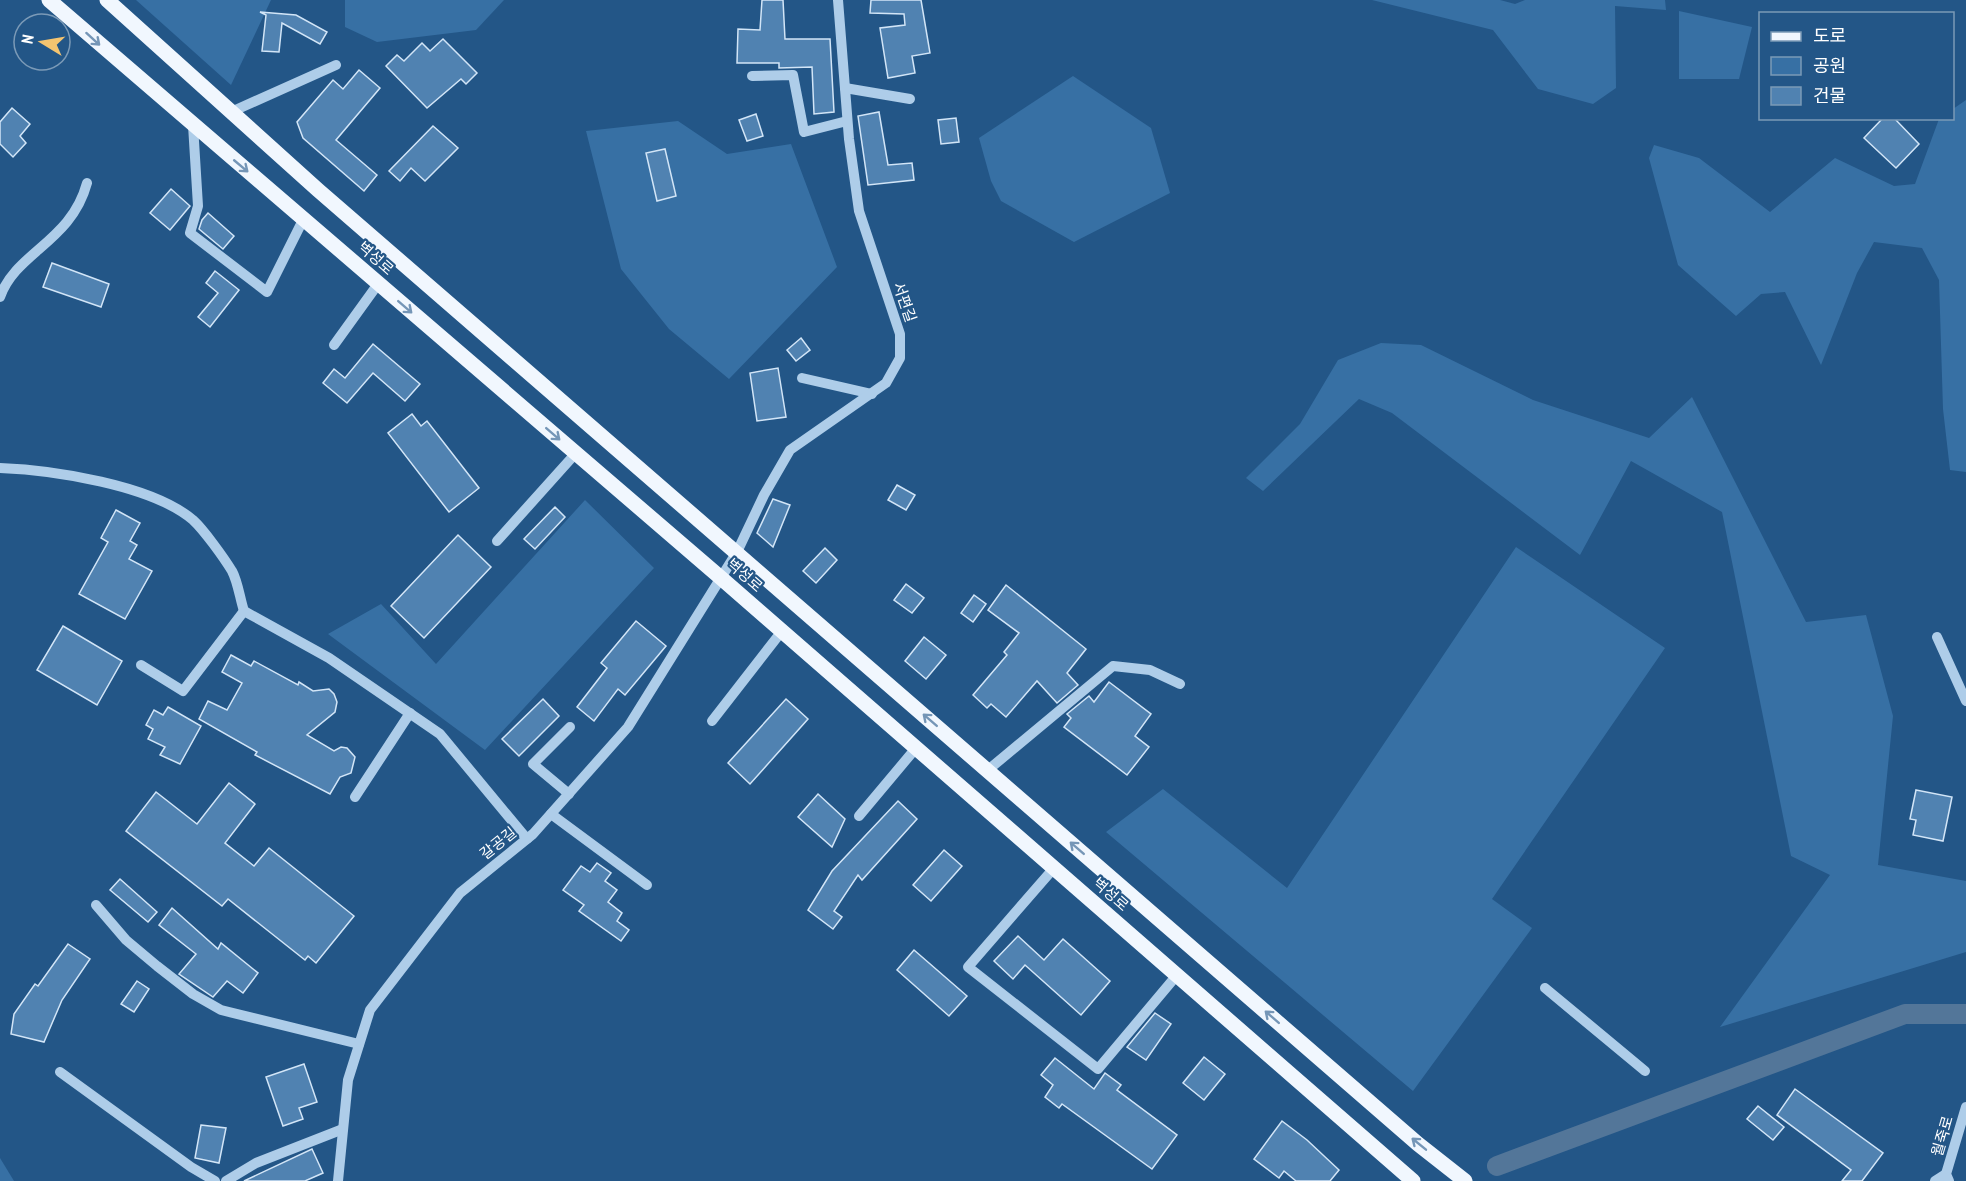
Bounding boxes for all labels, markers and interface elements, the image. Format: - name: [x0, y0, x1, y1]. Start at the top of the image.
- north arrow: [12, 12, 72, 72]
- legend: [1759, 12, 1954, 120]
- text: 도로: [1813, 24, 1846, 47]
- one-way arrow: [85, 32, 100, 46]
- text: N: [17, 33, 38, 45]
- text: 공원: [1813, 54, 1846, 77]
- text: 건물: [1813, 84, 1846, 107]
- one-way arrow: [233, 159, 248, 173]
- street label: 벽성로: [354, 237, 398, 279]
- street label: 서편길: [889, 279, 921, 325]
- one-way arrow: [397, 300, 412, 314]
- one-way arrow: [545, 427, 560, 441]
- street label: 벽성로: [723, 554, 767, 596]
- one-way arrow: [923, 713, 938, 727]
- street label: 갈공길: [476, 823, 520, 863]
- one-way arrow: [1069, 841, 1085, 854]
- street label: 벽성로: [1089, 873, 1133, 915]
- one-way arrow: [1265, 1010, 1280, 1024]
- street label: 월죽로: [1927, 1113, 1957, 1159]
- one-way arrow: [1411, 1138, 1427, 1151]

